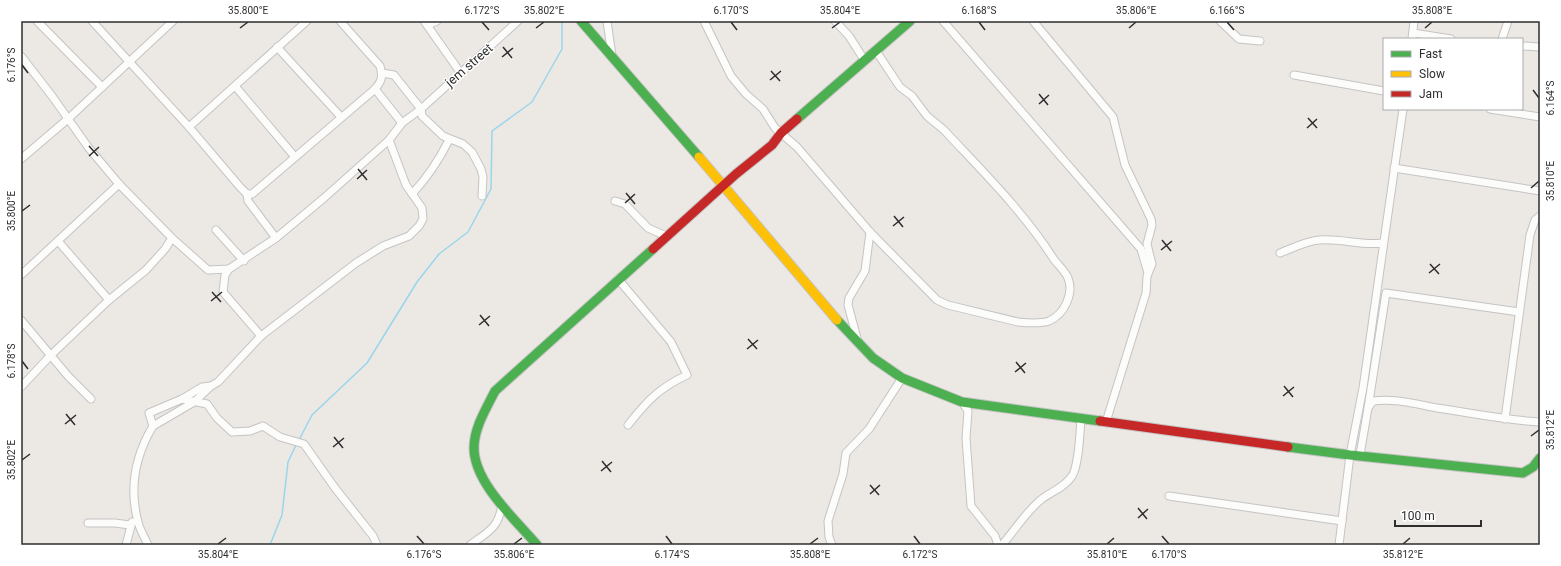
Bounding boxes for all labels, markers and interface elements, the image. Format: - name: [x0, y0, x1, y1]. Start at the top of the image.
- text: 35.800°E: [228, 5, 268, 16]
- text: 6.172°S: [465, 5, 499, 16]
- text: 35.802°E: [524, 5, 564, 16]
- text: 6.170°S: [714, 5, 748, 16]
- text: 35.804°E: [820, 5, 860, 16]
- text: 6.168°S: [962, 5, 996, 16]
- text: 35.806°E: [1116, 5, 1156, 16]
- text: 6.166°S: [1210, 5, 1244, 16]
- text: 35.808°E: [1412, 5, 1452, 16]
- legend: [1383, 38, 1523, 110]
- street label: jem street: [441, 40, 496, 90]
- text: Fast: [1419, 47, 1442, 61]
- text: 6.176°S: [6, 48, 17, 82]
- text: Slow: [1419, 67, 1445, 81]
- text: 6.164°S: [1545, 81, 1556, 115]
- text: Jam: [1419, 87, 1443, 101]
- text: 35.810°E: [1545, 161, 1556, 201]
- text: 35.800°E: [6, 191, 17, 231]
- text: 6.178°S: [6, 344, 17, 378]
- text: 35.812°E: [1545, 410, 1556, 450]
- text: 35.802°E: [6, 440, 17, 480]
- scale bar: [1395, 502, 1481, 528]
- text: 100 m: [1401, 509, 1435, 523]
- text: 35.804°E: [198, 549, 238, 560]
- text: 6.176°S: [407, 549, 441, 560]
- text: 35.806°E: [494, 549, 534, 560]
- text: 6.174°S: [655, 549, 689, 560]
- text: 35.808°E: [790, 549, 830, 560]
- text: 6.172°S: [903, 549, 937, 560]
- text: 35.810°E: [1087, 549, 1127, 560]
- text: 6.170°S: [1152, 549, 1186, 560]
- text: 35.812°E: [1383, 549, 1423, 560]

